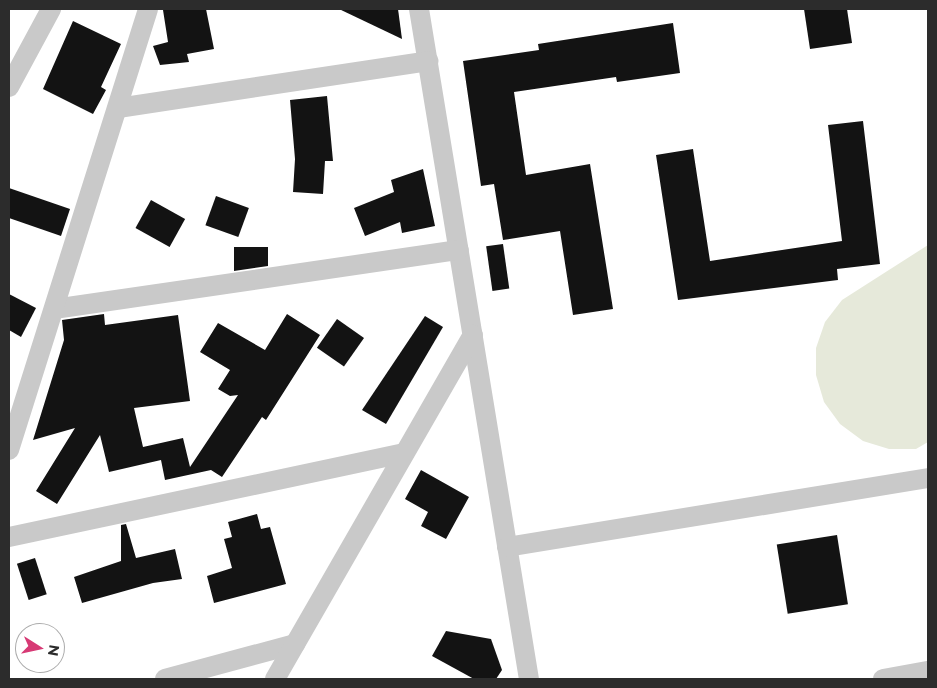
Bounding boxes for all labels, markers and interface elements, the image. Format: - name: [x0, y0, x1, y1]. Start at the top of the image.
- north arrow: [15, 623, 65, 673]
- text: N: [44, 643, 64, 658]

